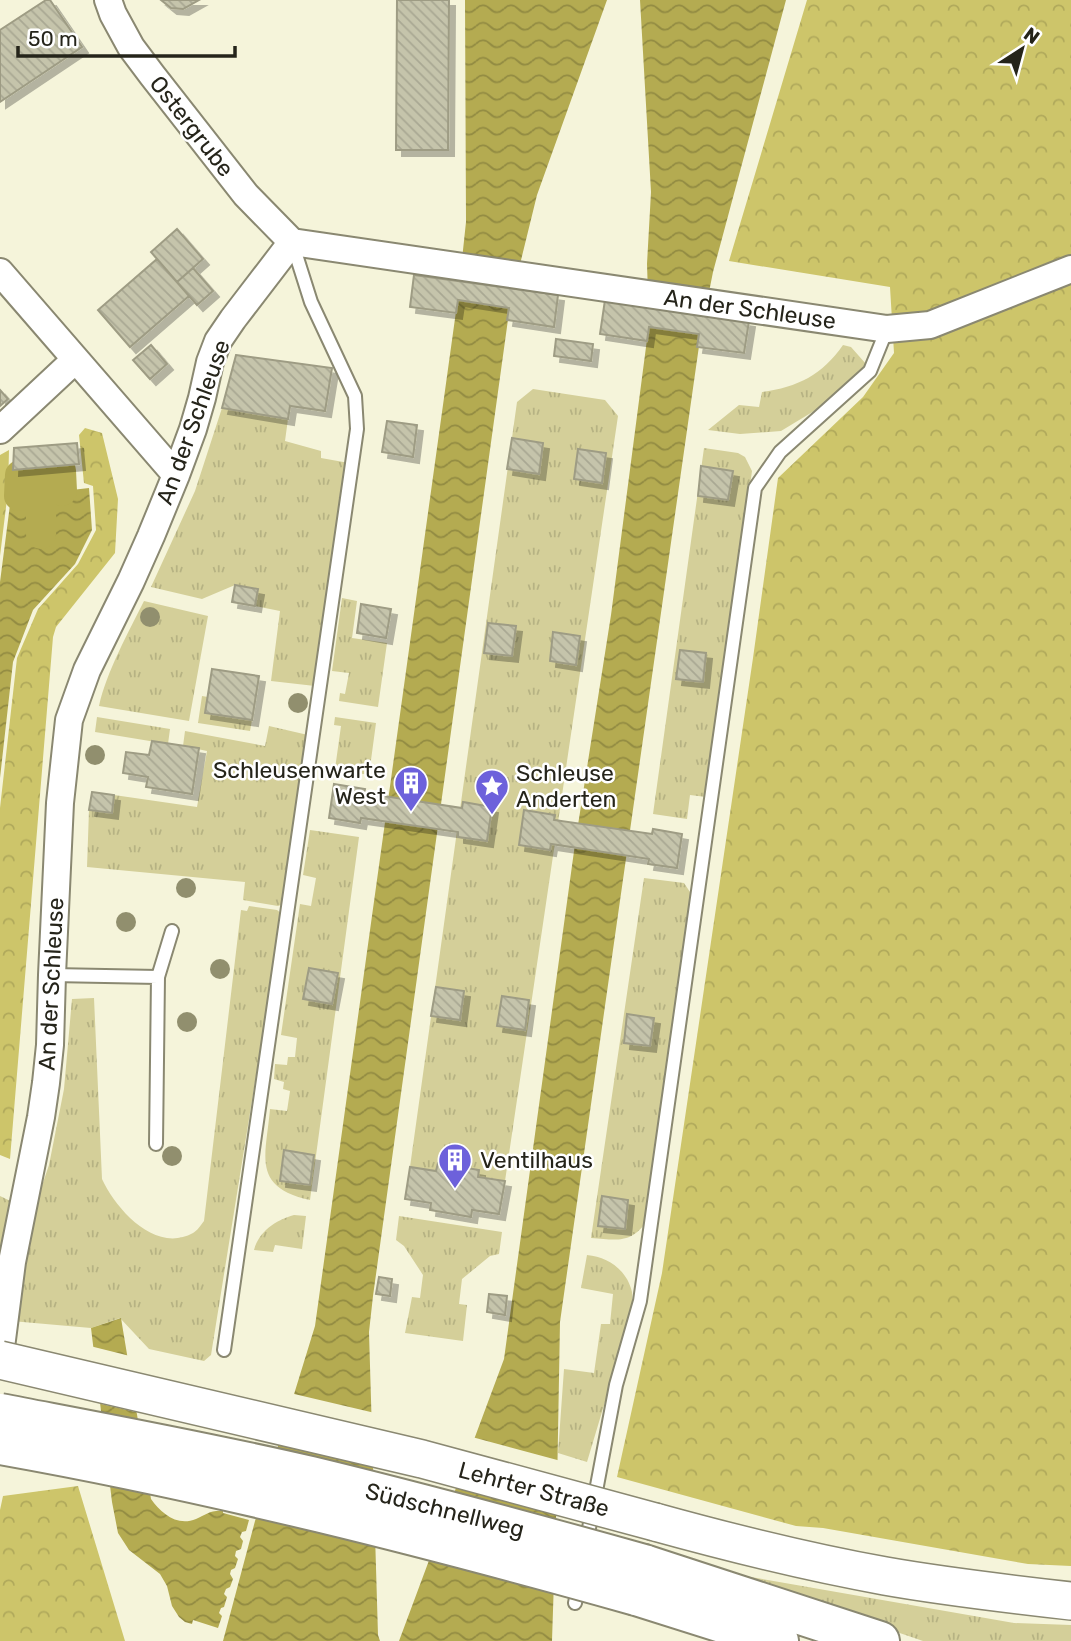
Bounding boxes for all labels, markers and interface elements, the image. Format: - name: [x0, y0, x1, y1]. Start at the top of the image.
- scale bar: [18, 14, 234, 58]
- north arrow: [987, 14, 1057, 84]
- text: N: [1019, 22, 1044, 49]
- text: 50 m: [28, 26, 78, 51]
- street label: Ostergrube: [144, 70, 240, 182]
- street label: An der Schleuse: [662, 283, 838, 335]
- street label: An der Schleuse: [150, 336, 236, 508]
- place label: Schleusenwarte West: [213, 756, 386, 810]
- place label: Schleuse Anderten: [516, 759, 616, 813]
- building icon: Schleusenwarte West: [392, 764, 430, 813]
- place icon: Schleuse Anderten: [473, 767, 511, 816]
- street label: An der Schleuse: [32, 897, 70, 1071]
- building icon: Ventilhaus: [436, 1141, 474, 1190]
- place label: Ventilhaus: [480, 1146, 593, 1174]
- street label: Lehrter Straße: [455, 1455, 613, 1523]
- street label: Südschnellweg: [363, 1477, 527, 1543]

